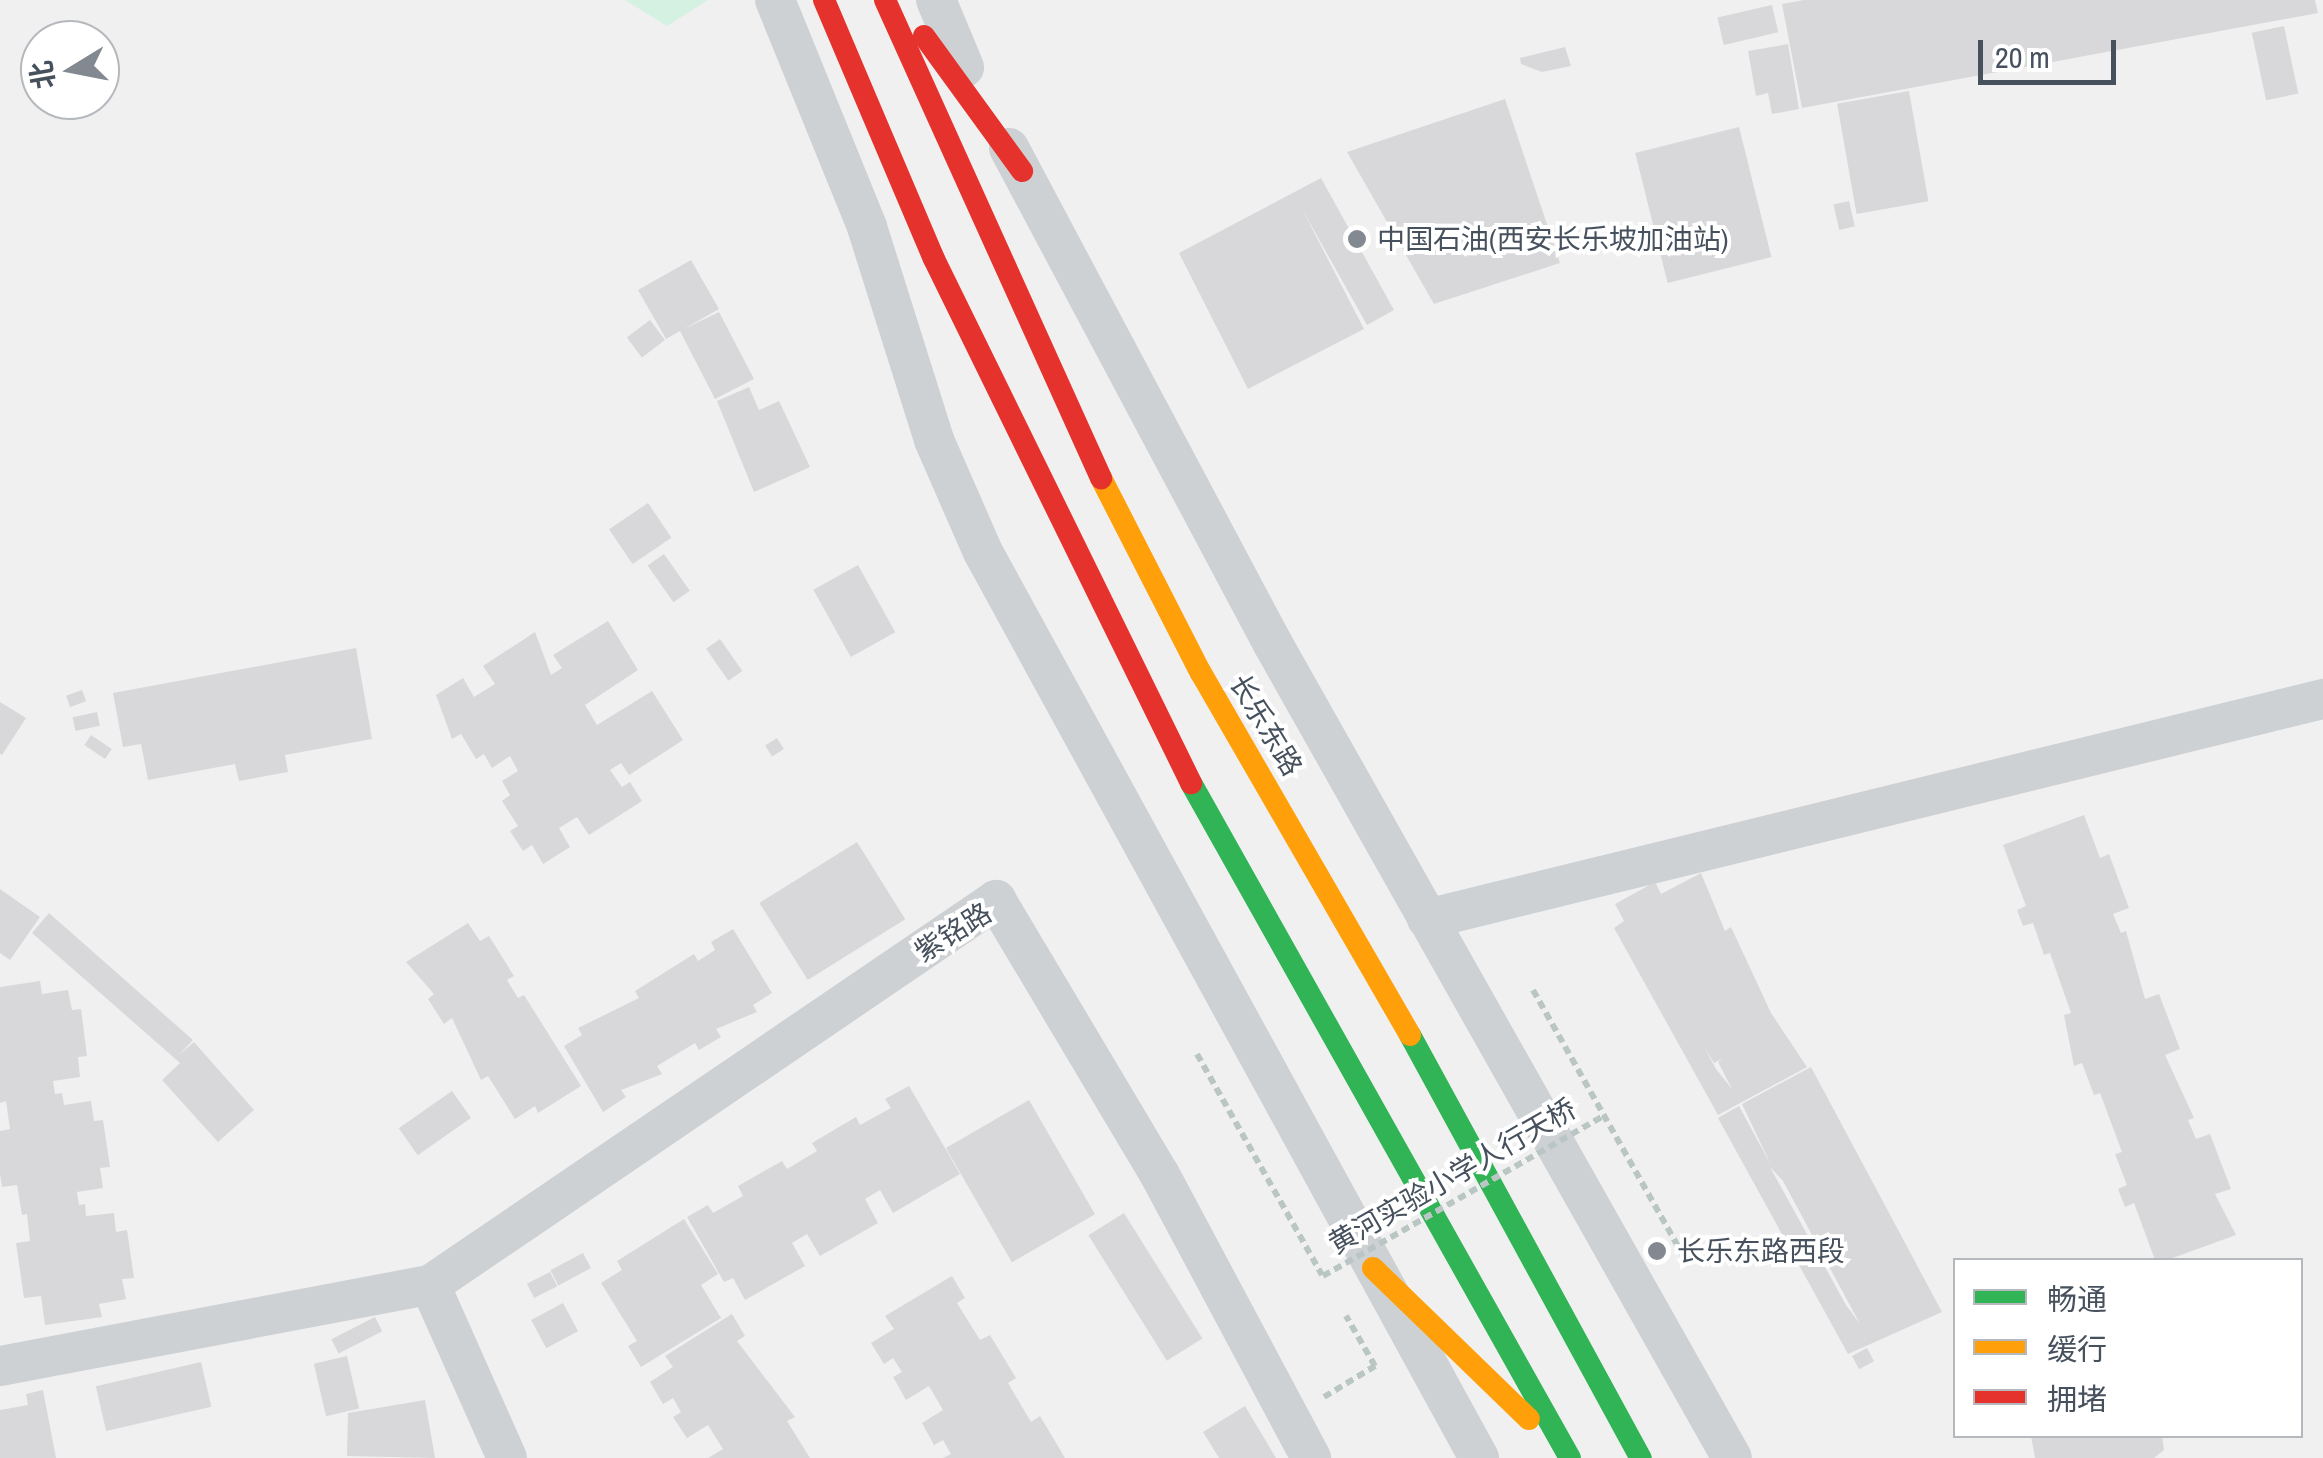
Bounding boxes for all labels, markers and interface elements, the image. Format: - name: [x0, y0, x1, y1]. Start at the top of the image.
- north arrow: [20, 20, 120, 120]
- scale bar: [1983, 20, 2120, 82]
- text: 20 m: [1995, 37, 2050, 77]
- text: 北: [21, 58, 64, 92]
- place label: 中国石油(西安长乐坡加油站): [1377, 222, 1728, 256]
- marker: 中国石油(西安长乐坡加油站): [1346, 228, 1368, 250]
- street label: 长乐东路: [1223, 668, 1309, 782]
- street label: 紫铭路: [908, 895, 998, 969]
- street label: 黄河实验小学人行天桥: [1322, 1091, 1582, 1261]
- place label: 长乐东路西段: [1677, 1234, 1845, 1268]
- marker: 长乐东路西段: [1646, 1240, 1668, 1262]
- legend: [1953, 1258, 2303, 1438]
- text: 畅通: [2047, 1279, 2107, 1319]
- text: 缓行: [2047, 1329, 2107, 1369]
- text: 拥堵: [2047, 1379, 2107, 1419]

